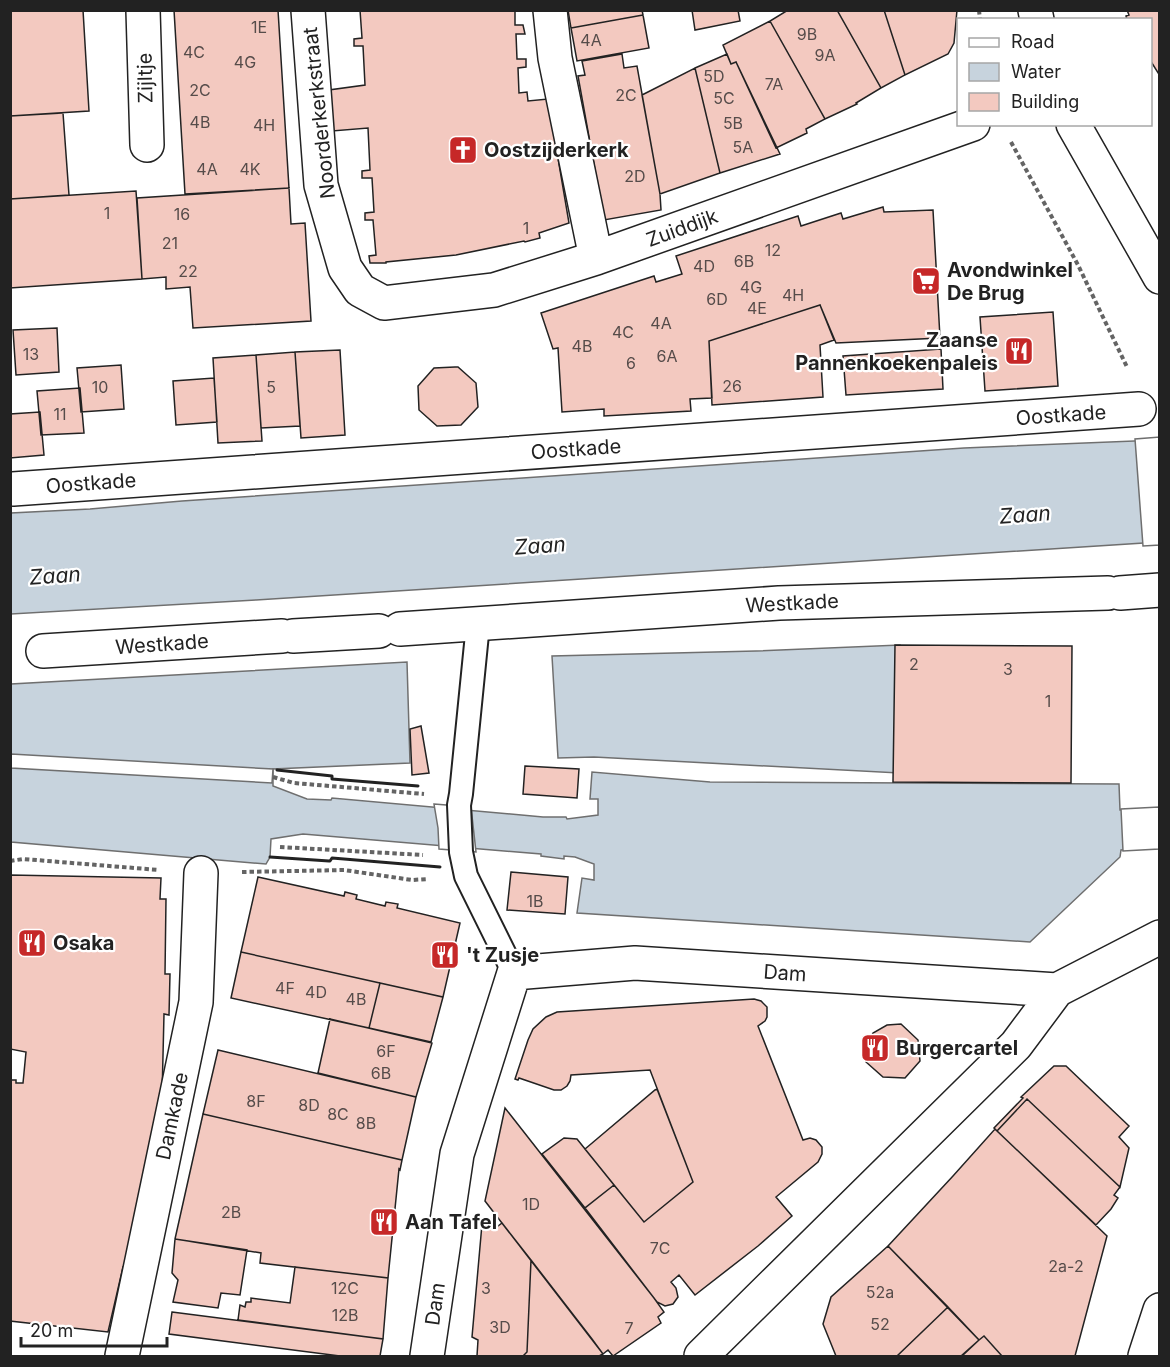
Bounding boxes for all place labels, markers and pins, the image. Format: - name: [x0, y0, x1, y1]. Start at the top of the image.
- church icon: Oostzijderkerk: [447, 134, 479, 166]
- place label: Oostzijderkerk: [484, 138, 629, 162]
- place label: Avondwinkel De Brug: [947, 258, 1073, 305]
- supermarket icon: Avondwinkel De Brug: [910, 265, 942, 297]
- place label: Zaanse Pannenkoekenpaleis: [795, 328, 998, 375]
- restaurant icon: Zaanse Pannenkoekenpaleis: [1003, 335, 1035, 367]
- restaurant icon: Osaka: [16, 927, 48, 959]
- place label: Osaka: [53, 931, 114, 955]
- restaurant icon: 't Zusje: [429, 939, 461, 971]
- place label: 't Zusje: [466, 943, 539, 967]
- restaurant icon: Burgercartel: [859, 1032, 891, 1064]
- place label: Burgercartel: [896, 1036, 1018, 1060]
- restaurant icon: Aan Tafel: [368, 1206, 400, 1238]
- place label: Aan Tafel: [405, 1210, 497, 1234]

